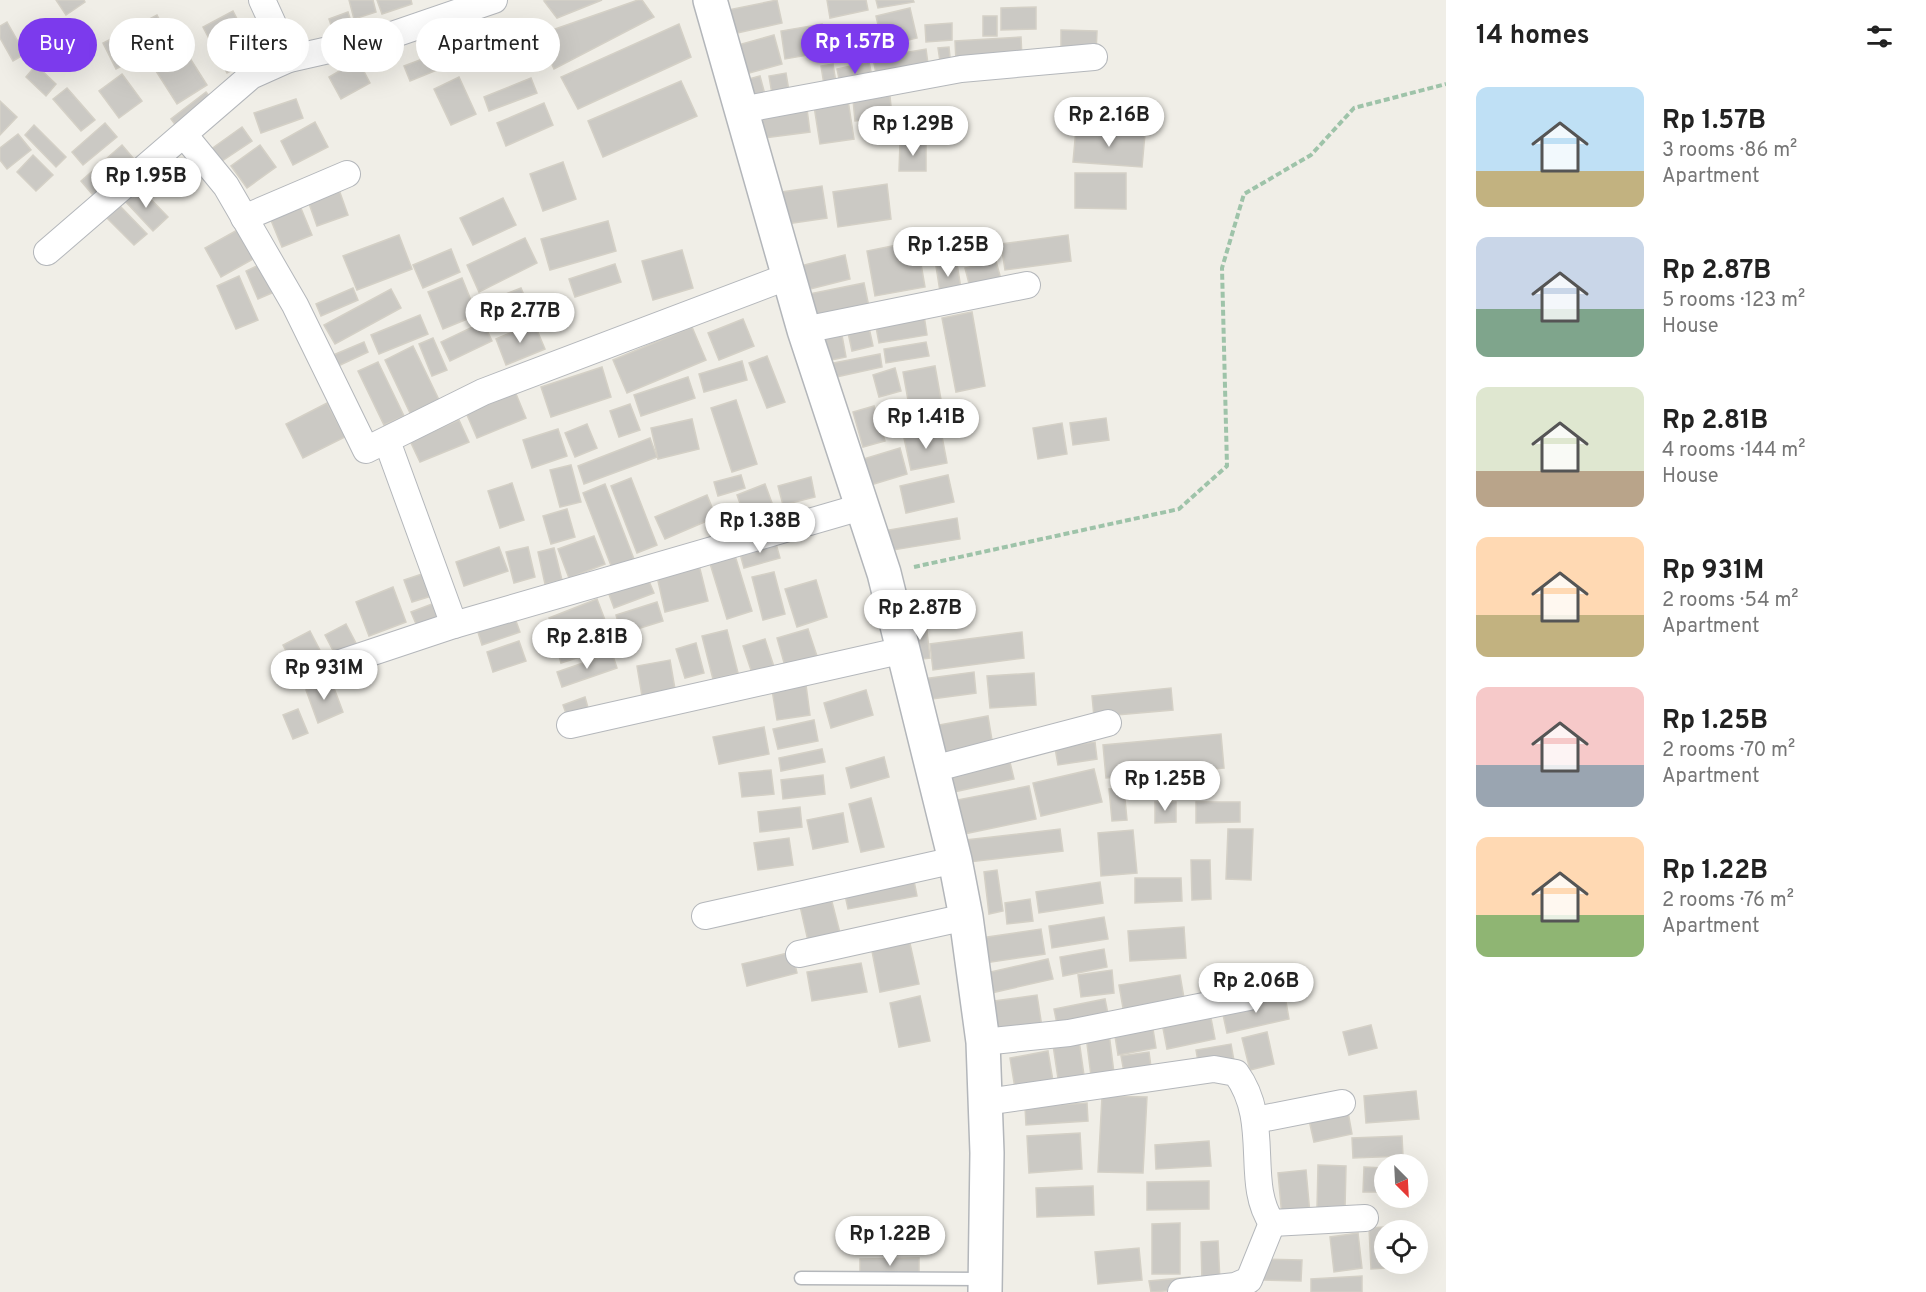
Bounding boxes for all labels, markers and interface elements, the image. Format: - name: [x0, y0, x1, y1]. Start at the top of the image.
- chip: Buy: [18, 18, 97, 72]
- chip: Rent: [109, 18, 195, 72]
- chip: Filters: [207, 18, 309, 72]
- chip: New: [321, 18, 404, 72]
- chip: Apartment: [416, 18, 560, 72]
- text: 14 homes: [1476, 20, 1590, 53]
- icon: filters: [1863, 20, 1896, 53]
- pin: Rp 1.57B: [793, 24, 917, 75]
- text: Rp 1.57B: [815, 30, 895, 56]
- pin: Rp 2.16B: [1047, 97, 1171, 148]
- text: Rp 2.16B: [1068, 103, 1150, 129]
- text: Rp 1.57B: [1662, 105, 1766, 138]
- pin: Rp 1.29B: [851, 106, 975, 157]
- icon: home: [1524, 111, 1596, 183]
- text: Rp 1.29B: [872, 112, 954, 138]
- text: 3 rooms · 86 m²: [1662, 138, 1797, 164]
- pin: Rp 1.95B: [84, 158, 208, 209]
- text: Rp 1.95B: [105, 164, 187, 190]
- text: Apartment: [1662, 164, 1760, 190]
- pin: Rp 1.25B: [886, 227, 1010, 278]
- text: Rp 1.25B: [907, 233, 989, 259]
- text: Rp 2.87B: [1662, 255, 1771, 288]
- icon: home: [1524, 261, 1596, 333]
- text: 5 rooms · 123 m²: [1662, 288, 1805, 314]
- pin: Rp 2.77B: [458, 293, 582, 344]
- text: Rp 2.77B: [480, 299, 560, 325]
- text: House: [1662, 314, 1718, 340]
- pin: Rp 1.41B: [864, 399, 988, 450]
- text: Rp 1.41B: [887, 405, 965, 431]
- text: Rp 2.81B: [1662, 405, 1768, 438]
- icon: home: [1524, 411, 1596, 483]
- text: 4 rooms · 144 m²: [1662, 438, 1805, 464]
- text: House: [1662, 464, 1718, 490]
- pin: Rp 1.38B: [698, 503, 822, 554]
- text: Rp 1.38B: [719, 509, 801, 535]
- text: Rp 931M: [1662, 555, 1764, 588]
- icon: home: [1524, 561, 1596, 633]
- text: 2 rooms · 54 m²: [1662, 588, 1799, 614]
- pin: Rp 2.87B: [858, 590, 982, 641]
- text: Rp 2.87B: [878, 596, 962, 622]
- text: Apartment: [1662, 614, 1760, 640]
- pin: Rp 2.81B: [525, 619, 649, 670]
- text: Rp 2.81B: [546, 625, 628, 651]
- pin: Rp 931M: [269, 650, 379, 701]
- text: Rp 931M: [285, 656, 363, 682]
- text: Rp 1.25B: [1662, 705, 1768, 738]
- icon: home: [1524, 711, 1596, 783]
- text: 2 rooms · 70 m²: [1662, 738, 1795, 764]
- pin: Rp 1.25B: [1103, 761, 1227, 812]
- text: Apartment: [1662, 764, 1760, 790]
- text: Rp 1.25B: [1124, 767, 1206, 793]
- text: Rp 1.22B: [1662, 855, 1768, 888]
- icon: home: [1524, 861, 1596, 933]
- text: 2 rooms · 76 m²: [1662, 888, 1794, 914]
- text: Apartment: [1662, 914, 1760, 940]
- pin: Rp 2.06B: [1194, 963, 1318, 1014]
- text: Rp 2.06B: [1213, 969, 1299, 995]
- north arrow: [1374, 1154, 1428, 1208]
- map controls: [1374, 1154, 1428, 1274]
- pin: Rp 1.22B: [828, 1216, 952, 1267]
- button: locate: [1374, 1220, 1428, 1274]
- text: Rp 1.22B: [849, 1222, 931, 1248]

